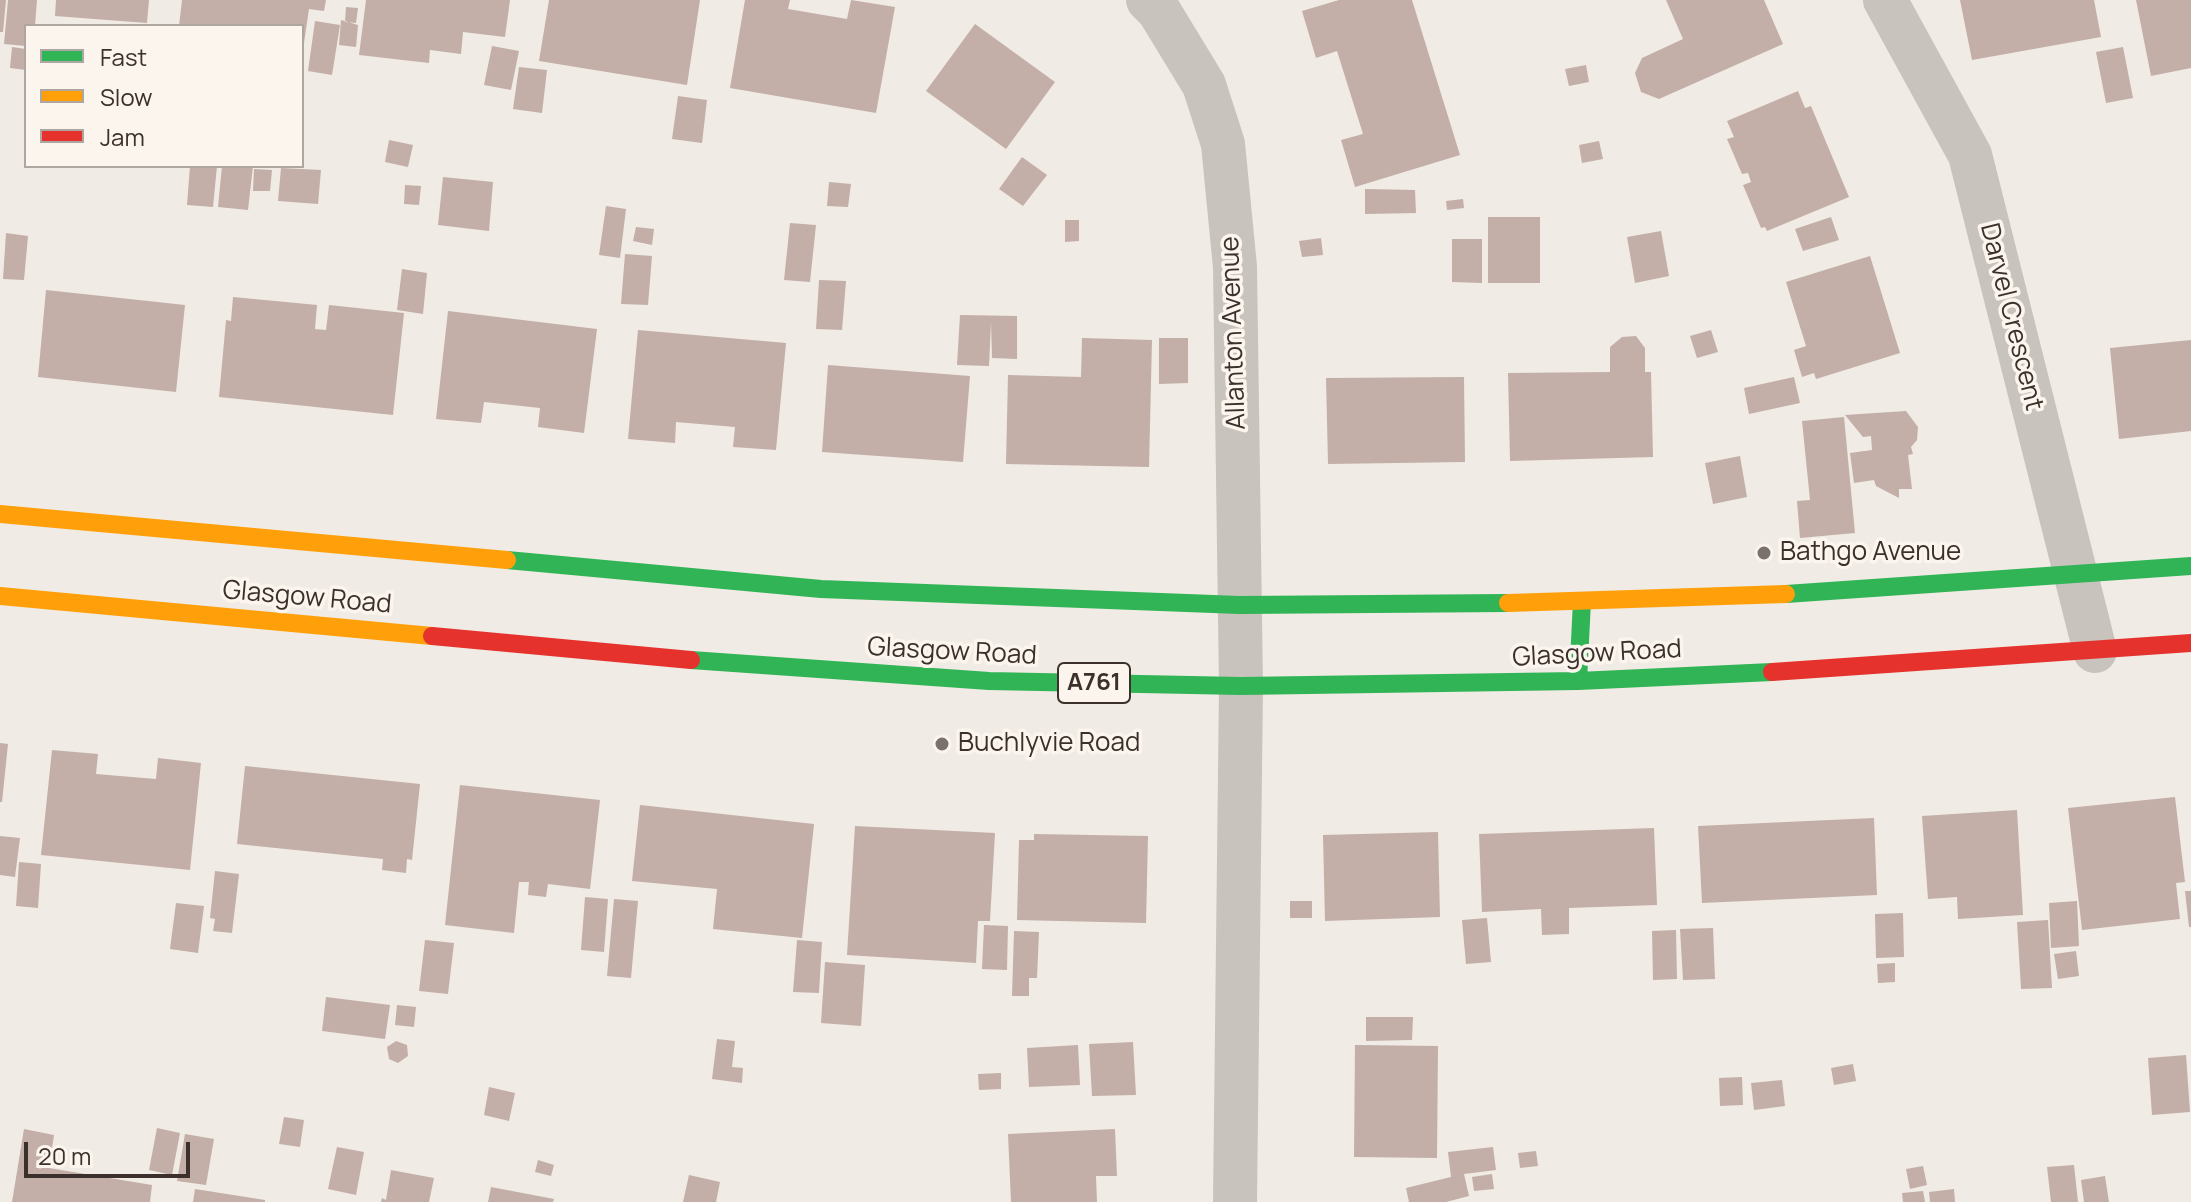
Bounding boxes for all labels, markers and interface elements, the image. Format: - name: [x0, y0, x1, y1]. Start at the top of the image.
- legend: [24, 24, 304, 168]
- text: Fast: [100, 40, 147, 73]
- text: Slow: [100, 80, 153, 113]
- text: Jam: [100, 120, 145, 153]
- street label: Darvel Crescent: [1973, 220, 2049, 414]
- street label: Allanton Avenue: [1215, 236, 1253, 430]
- place label: Bathgo Avenue: [1780, 537, 1961, 569]
- marker: Bathgo Avenue: [1755, 544, 1773, 562]
- street label: Glasgow Road: [221, 575, 393, 621]
- street label: Glasgow Road: [867, 632, 1037, 672]
- street label: Glasgow Road: [1512, 634, 1682, 674]
- road number: A761: [1058, 663, 1130, 703]
- place label: Buchlyvie Road: [958, 728, 1140, 760]
- marker: Buchlyvie Road: [933, 735, 951, 753]
- scale bar: [28, 1126, 194, 1176]
- text: 20 m: [38, 1139, 91, 1172]

